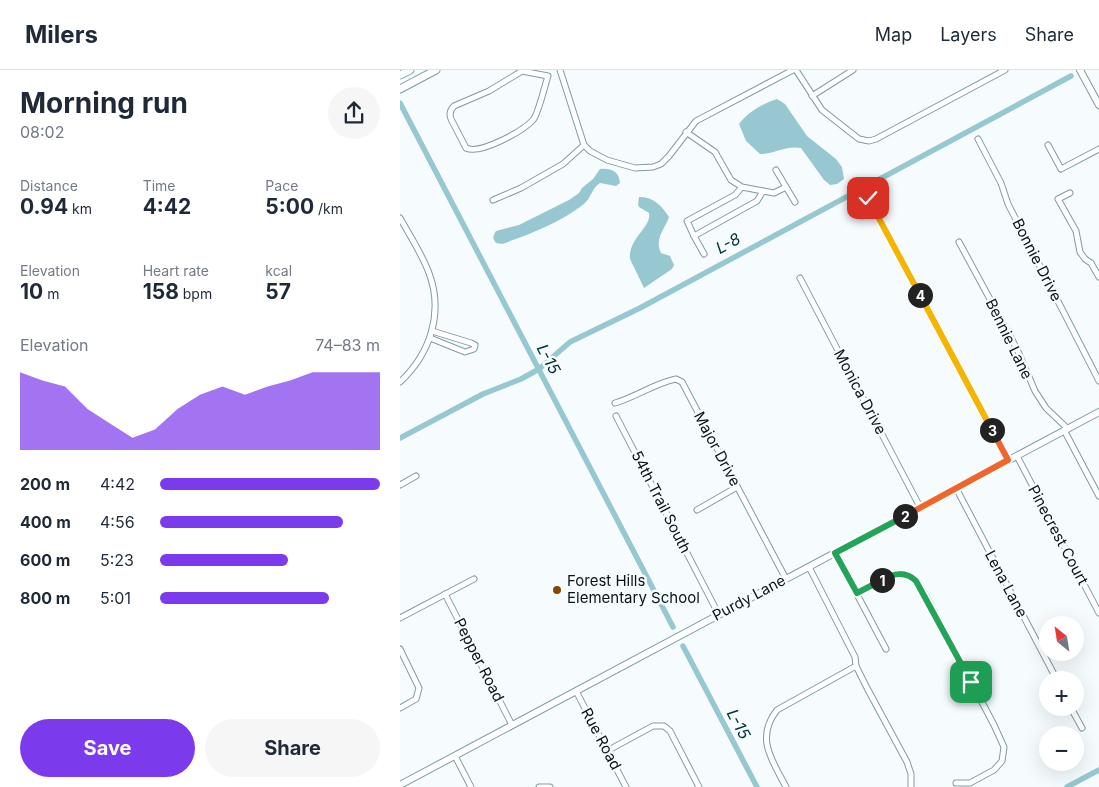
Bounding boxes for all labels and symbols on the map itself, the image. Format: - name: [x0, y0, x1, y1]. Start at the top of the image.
- pin: [847, 177, 889, 219]
- street label: Bonnie Drive: [1008, 215, 1066, 304]
- water label: L-8: [712, 228, 744, 258]
- pin: 4: [908, 282, 932, 308]
- street label: Bennie Lane: [982, 295, 1037, 382]
- water label: L-15: [533, 340, 565, 378]
- street label: Monica Drive: [830, 346, 891, 438]
- street label: Major Drive: [690, 408, 745, 489]
- pin: 3: [980, 418, 1004, 442]
- street label: 54th Trail South: [627, 447, 695, 556]
- street label: Pinecrest Court: [1024, 482, 1093, 588]
- pin: 2: [892, 504, 918, 528]
- street label: Lena Lane: [981, 547, 1032, 621]
- pin: 1: [870, 568, 894, 592]
- street label: Purdy Lane: [709, 570, 789, 625]
- place label: Forest Hills Elementary School: [567, 571, 700, 607]
- marker: Forest Hills Elementary School: [551, 584, 563, 596]
- street label: Pepper Road: [450, 615, 509, 705]
- north arrow: [1039, 616, 1084, 661]
- pin: [950, 661, 992, 703]
- street label: Rue Road: [577, 704, 626, 773]
- water label: L-15: [723, 705, 755, 743]

